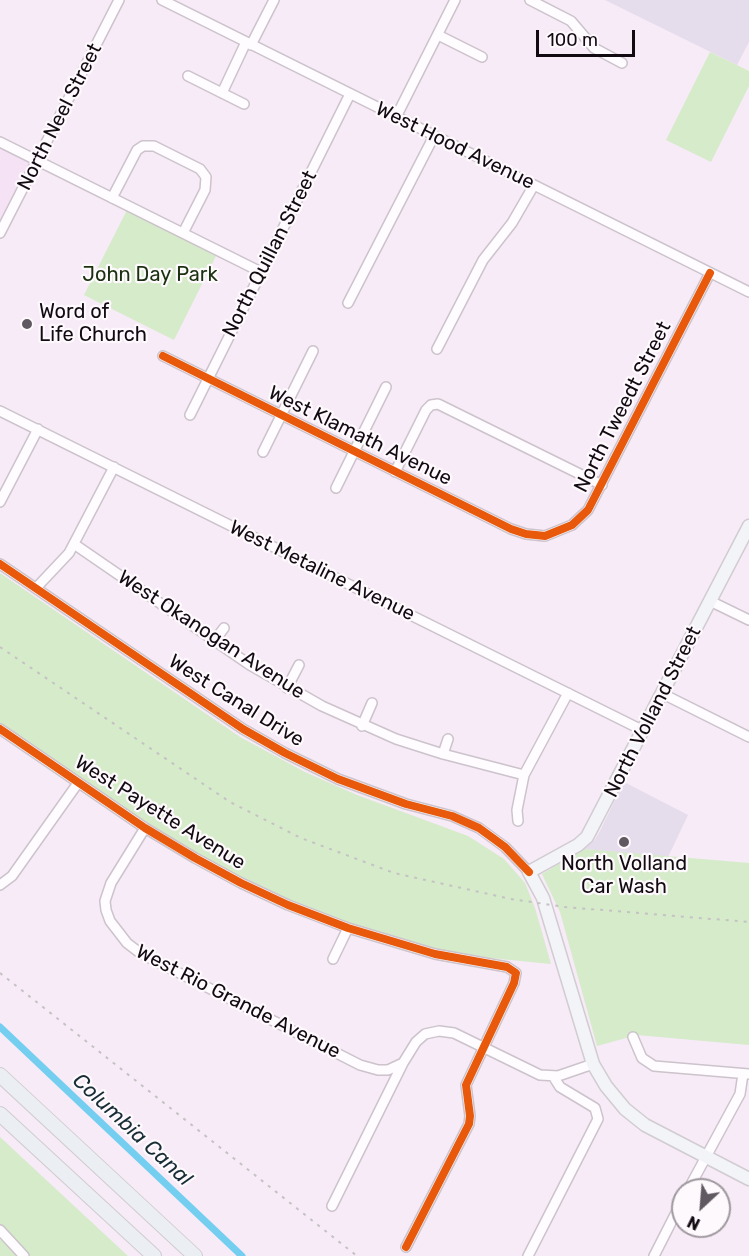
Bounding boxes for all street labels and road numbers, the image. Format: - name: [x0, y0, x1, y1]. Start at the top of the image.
- street label: North Neel Street: [13, 39, 107, 195]
- street label: West Hood Avenue: [372, 97, 538, 195]
- street label: North Quillan Street: [218, 167, 322, 341]
- street label: North Tweedt Street: [569, 318, 677, 496]
- street label: West Klamath Avenue: [264, 381, 456, 491]
- street label: West Metaline Avenue: [225, 516, 419, 626]
- street label: West Okanogan Avenue: [113, 566, 309, 704]
- street label: North Volland Street: [599, 622, 707, 802]
- street label: West Canal Drive: [164, 650, 308, 752]
- street label: West Payette Avenue: [70, 751, 250, 875]
- street label: West Rio Grande Avenue: [132, 940, 344, 1064]

